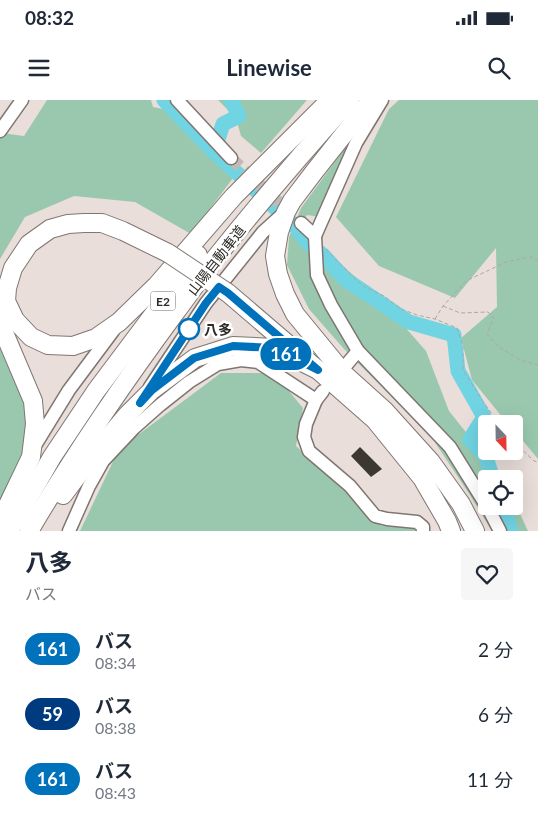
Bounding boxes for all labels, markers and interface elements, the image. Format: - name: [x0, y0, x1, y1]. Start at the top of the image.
- text: 08:32: [25, 6, 74, 29]
- icon: menu: [25, 54, 53, 82]
- text: Linewise: [226, 54, 312, 81]
- icon: search: [485, 54, 513, 82]
- street label: 山陽自動車道: [183, 222, 249, 298]
- road number: E2: [150, 292, 176, 310]
- marker: 八多: [178, 318, 200, 340]
- place label: 八多: [204, 321, 232, 338]
- line badge: 161: [257, 338, 315, 370]
- text: 161: [270, 343, 302, 365]
- north arrow: [478, 415, 522, 460]
- map controls: [478, 415, 523, 515]
- button: locate: [478, 470, 523, 515]
- text: 八多: [25, 547, 73, 576]
- button: heart: [461, 548, 513, 600]
- text: バス: [25, 584, 57, 603]
- text: バス: [95, 629, 133, 652]
- text: 161: [37, 638, 68, 660]
- text: 2 分: [478, 638, 513, 661]
- text: 08:34: [95, 653, 136, 672]
- text: バス: [95, 694, 133, 717]
- text: 59: [42, 703, 63, 725]
- text: 6 分: [478, 703, 513, 726]
- text: 08:38: [95, 718, 136, 737]
- text: バス: [95, 759, 133, 782]
- text: 161: [37, 768, 68, 790]
- text: 11 分: [467, 768, 513, 791]
- text: 08:43: [95, 783, 136, 802]

